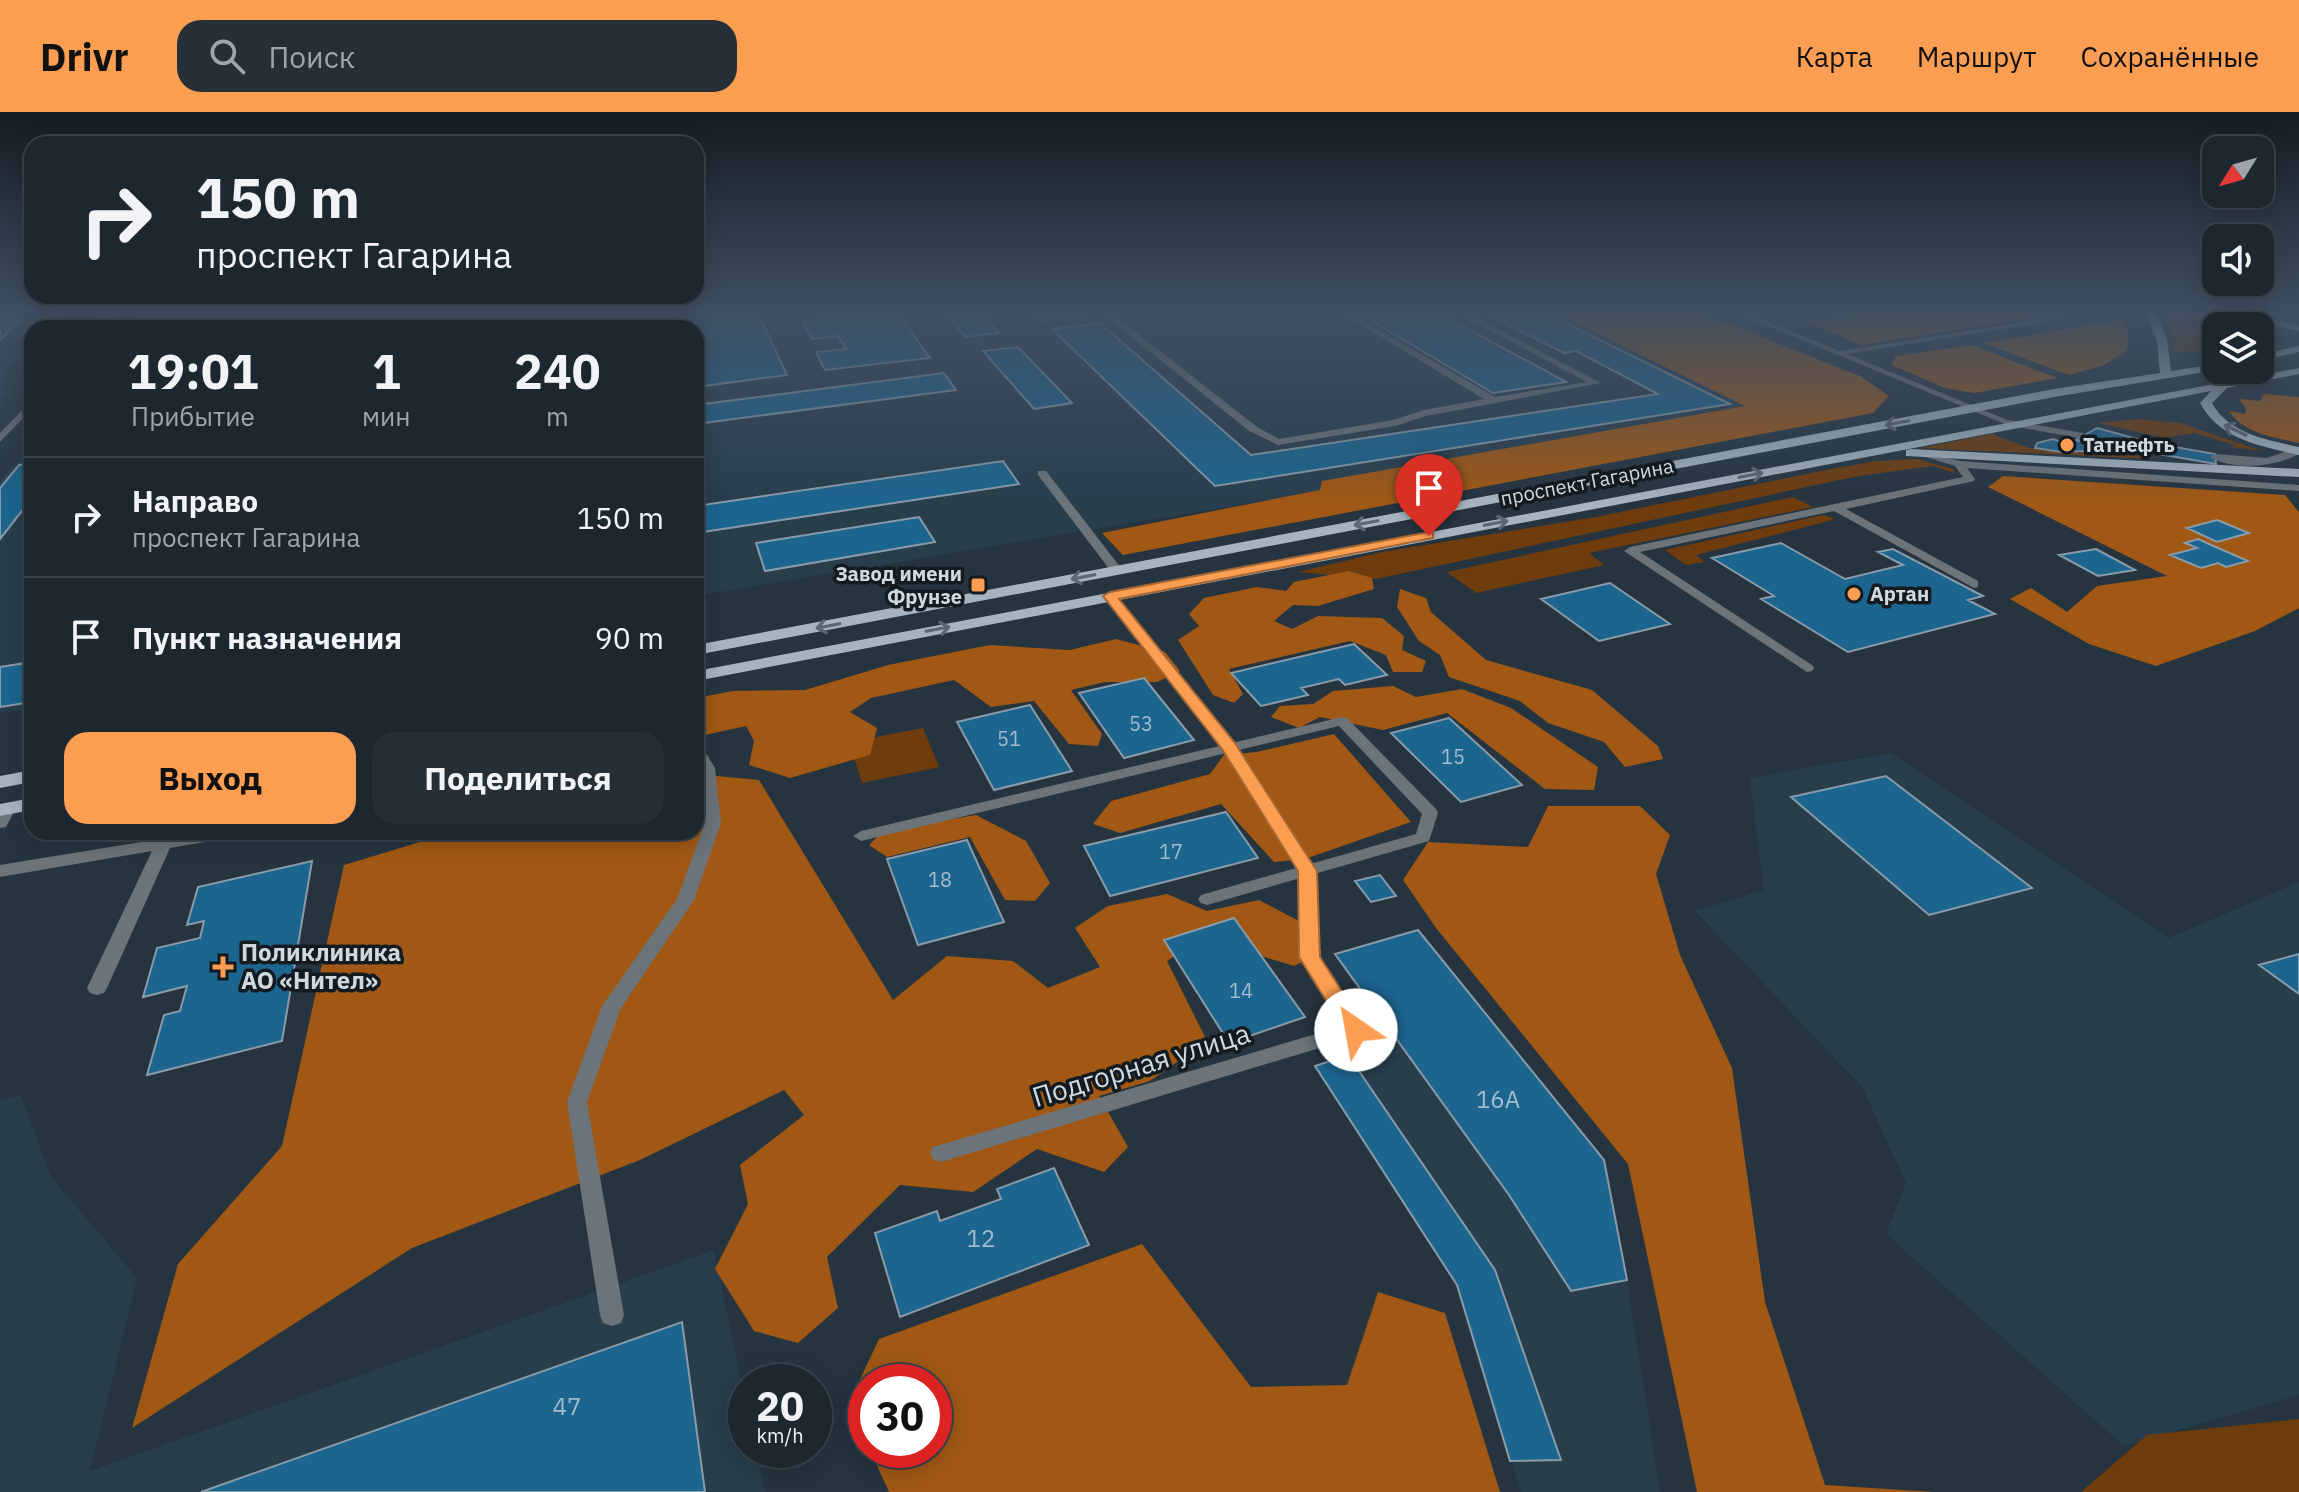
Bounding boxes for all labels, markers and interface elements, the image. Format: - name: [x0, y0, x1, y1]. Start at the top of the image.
- search box: [177, 20, 737, 92]
- text: Drivr: [40, 32, 129, 81]
- icon: search: [205, 34, 249, 78]
- text: Поиск: [269, 37, 355, 76]
- text: Карта: [1796, 38, 1873, 75]
- text: Маршрут: [1917, 38, 2036, 75]
- text: Сохранённые: [2080, 38, 2259, 75]
- north arrow: [2202, 136, 2274, 208]
- map controls: [2202, 136, 2274, 384]
- text: 150 m: [196, 161, 360, 233]
- icon: right: [64, 168, 168, 272]
- button: sound: [2202, 224, 2274, 296]
- text: проспект Гагарина: [196, 231, 512, 278]
- button: layers: [2202, 312, 2274, 384]
- text: 19:01: [127, 340, 259, 402]
- text: 1: [372, 340, 401, 402]
- text: 240: [514, 340, 601, 402]
- text: Прибытие: [131, 399, 255, 433]
- text: мин: [362, 399, 411, 433]
- text: m: [546, 399, 569, 433]
- one-way arrow: [1885, 417, 1910, 432]
- one-way arrow: [2223, 421, 2248, 436]
- place label: Татнефть: [2083, 431, 2175, 458]
- marker: Татнефть: [2058, 436, 2076, 454]
- street label: проспект Гагарина: [1498, 451, 1676, 512]
- pin: [1395, 454, 1463, 536]
- icon: arrive: [1407, 466, 1451, 510]
- one-way arrow: [1738, 467, 1763, 482]
- text: Направо: [132, 481, 258, 520]
- icon: right: [64, 495, 108, 539]
- text: 150 m: [577, 498, 664, 537]
- one-way arrow: [1482, 515, 1508, 530]
- one-way arrow: [1354, 517, 1379, 532]
- text: проспект Гагарина: [132, 520, 360, 554]
- place label: Завод имени Фрунзе: [835, 560, 962, 610]
- one-way arrow: [1071, 571, 1096, 586]
- marker: Завод имени Фрунзе: [969, 576, 987, 594]
- place label: Артан: [1870, 580, 1929, 607]
- marker: Артан: [1845, 585, 1863, 603]
- icon: arrive: [64, 615, 108, 659]
- text: Пункт назначения: [132, 618, 402, 657]
- text: 90 m: [595, 618, 664, 657]
- one-way arrow: [816, 619, 841, 634]
- one-way arrow: [924, 621, 950, 636]
- house number: 53: [1129, 710, 1153, 737]
- house number: 51: [997, 725, 1021, 752]
- button: Выход: [64, 732, 356, 824]
- button: Поделиться: [372, 732, 664, 824]
- house number: 15: [1441, 743, 1465, 770]
- house number: 17: [1159, 838, 1183, 865]
- house number: 18: [928, 866, 952, 893]
- place label: Поликлиника АО «Нител»: [241, 936, 401, 996]
- marker: Поликлиника АО «Нител»: [212, 956, 234, 978]
- house number: 14: [1229, 977, 1253, 1004]
- position arrow: [1314, 988, 1398, 1072]
- street label: Подгорная улица: [1027, 1014, 1254, 1115]
- house number: 16А: [1476, 1083, 1520, 1115]
- house number: 12: [967, 1222, 995, 1254]
- speed limit sign: 30: [848, 1364, 952, 1468]
- text: 20: [756, 1380, 804, 1432]
- house number: 47: [553, 1390, 581, 1422]
- text: km/h: [756, 1422, 804, 1449]

